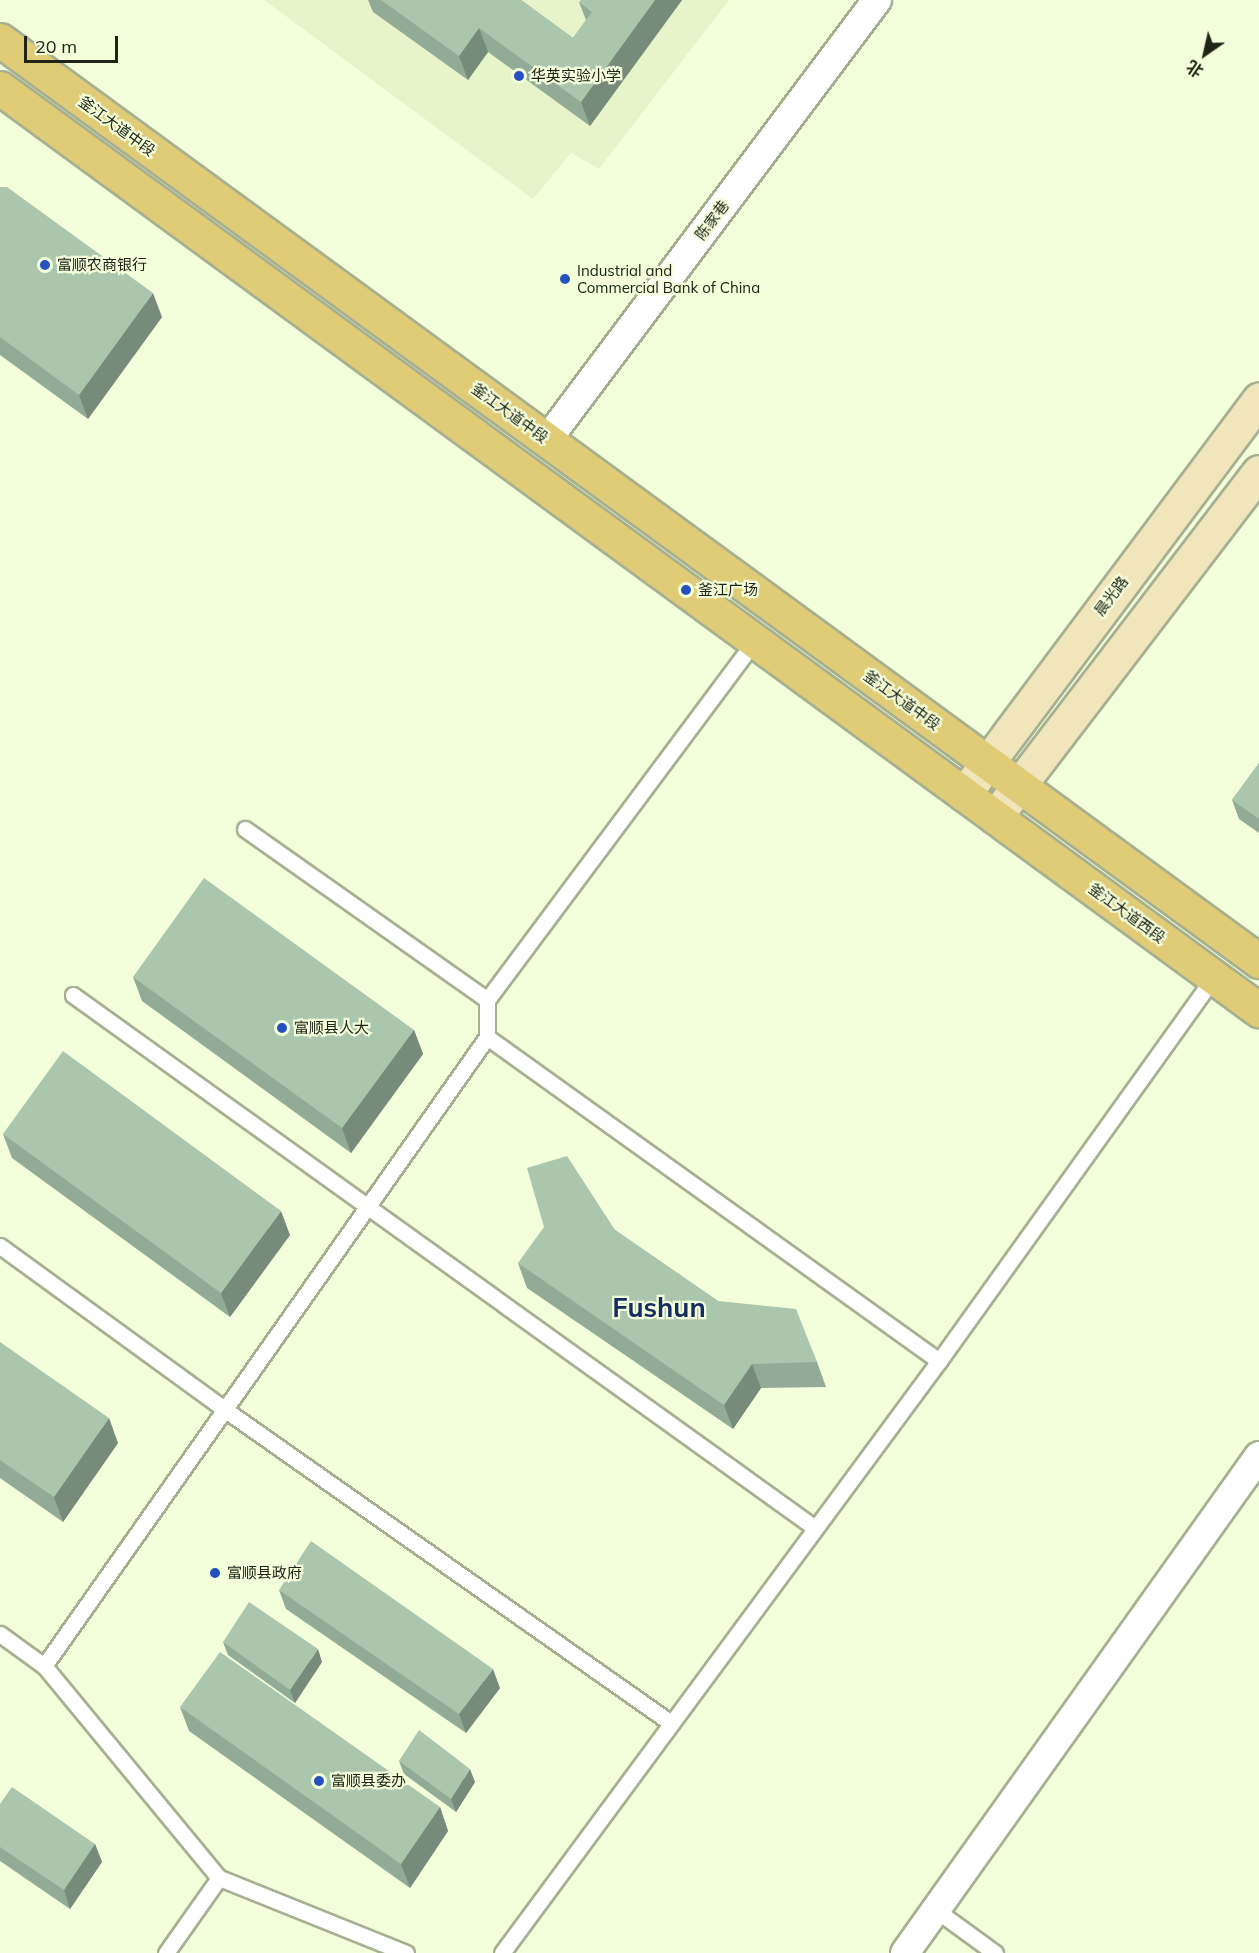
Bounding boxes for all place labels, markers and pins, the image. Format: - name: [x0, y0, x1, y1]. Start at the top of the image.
- place label: 华英实验小学: [531, 67, 621, 85]
- marker: 华英实验小学: [512, 69, 526, 83]
- place label: 富顺农商银行: [57, 256, 147, 274]
- marker: 富顺农商银行: [38, 258, 52, 272]
- place label: Industrial and Commercial Bank of China: [577, 261, 760, 296]
- marker: Industrial and Commercial Bank of China: [558, 272, 572, 286]
- place label: 釜江广场: [698, 581, 758, 599]
- marker: 釜江广场: [679, 583, 693, 597]
- place label: 富顺县人大: [294, 1019, 369, 1037]
- marker: 富顺县人大: [275, 1021, 289, 1035]
- place label: 富顺县政府: [227, 1564, 302, 1582]
- marker: 富顺县政府: [208, 1566, 222, 1580]
- place label: 富顺县委办: [331, 1772, 406, 1790]
- marker: 富顺县委办: [312, 1774, 326, 1788]

